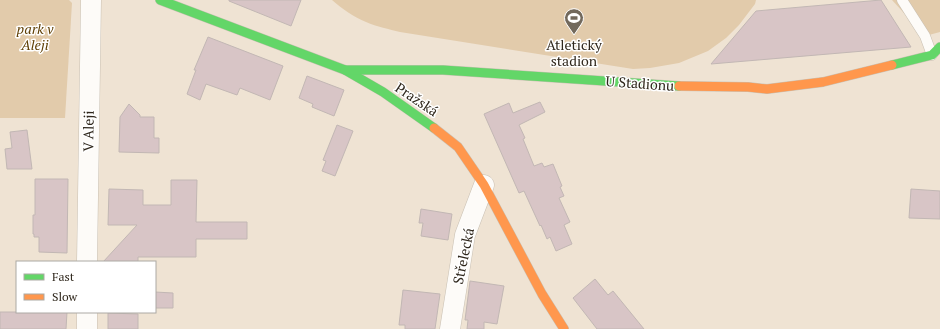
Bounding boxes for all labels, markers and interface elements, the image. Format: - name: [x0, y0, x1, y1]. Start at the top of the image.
- sports icon: Atletický stadion: [563, 7, 585, 35]
- park label: park v Aleji: [17, 19, 54, 54]
- place label: Atletický stadion: [546, 35, 603, 70]
- street label: U Stadionu: [605, 71, 675, 95]
- street label: Pražská: [392, 78, 442, 120]
- street label: V Aleji: [78, 110, 98, 152]
- street label: Střelecká: [448, 226, 478, 286]
- legend: [16, 261, 156, 313]
- text: Fast: [52, 269, 75, 284]
- text: Slow: [52, 289, 78, 304]

